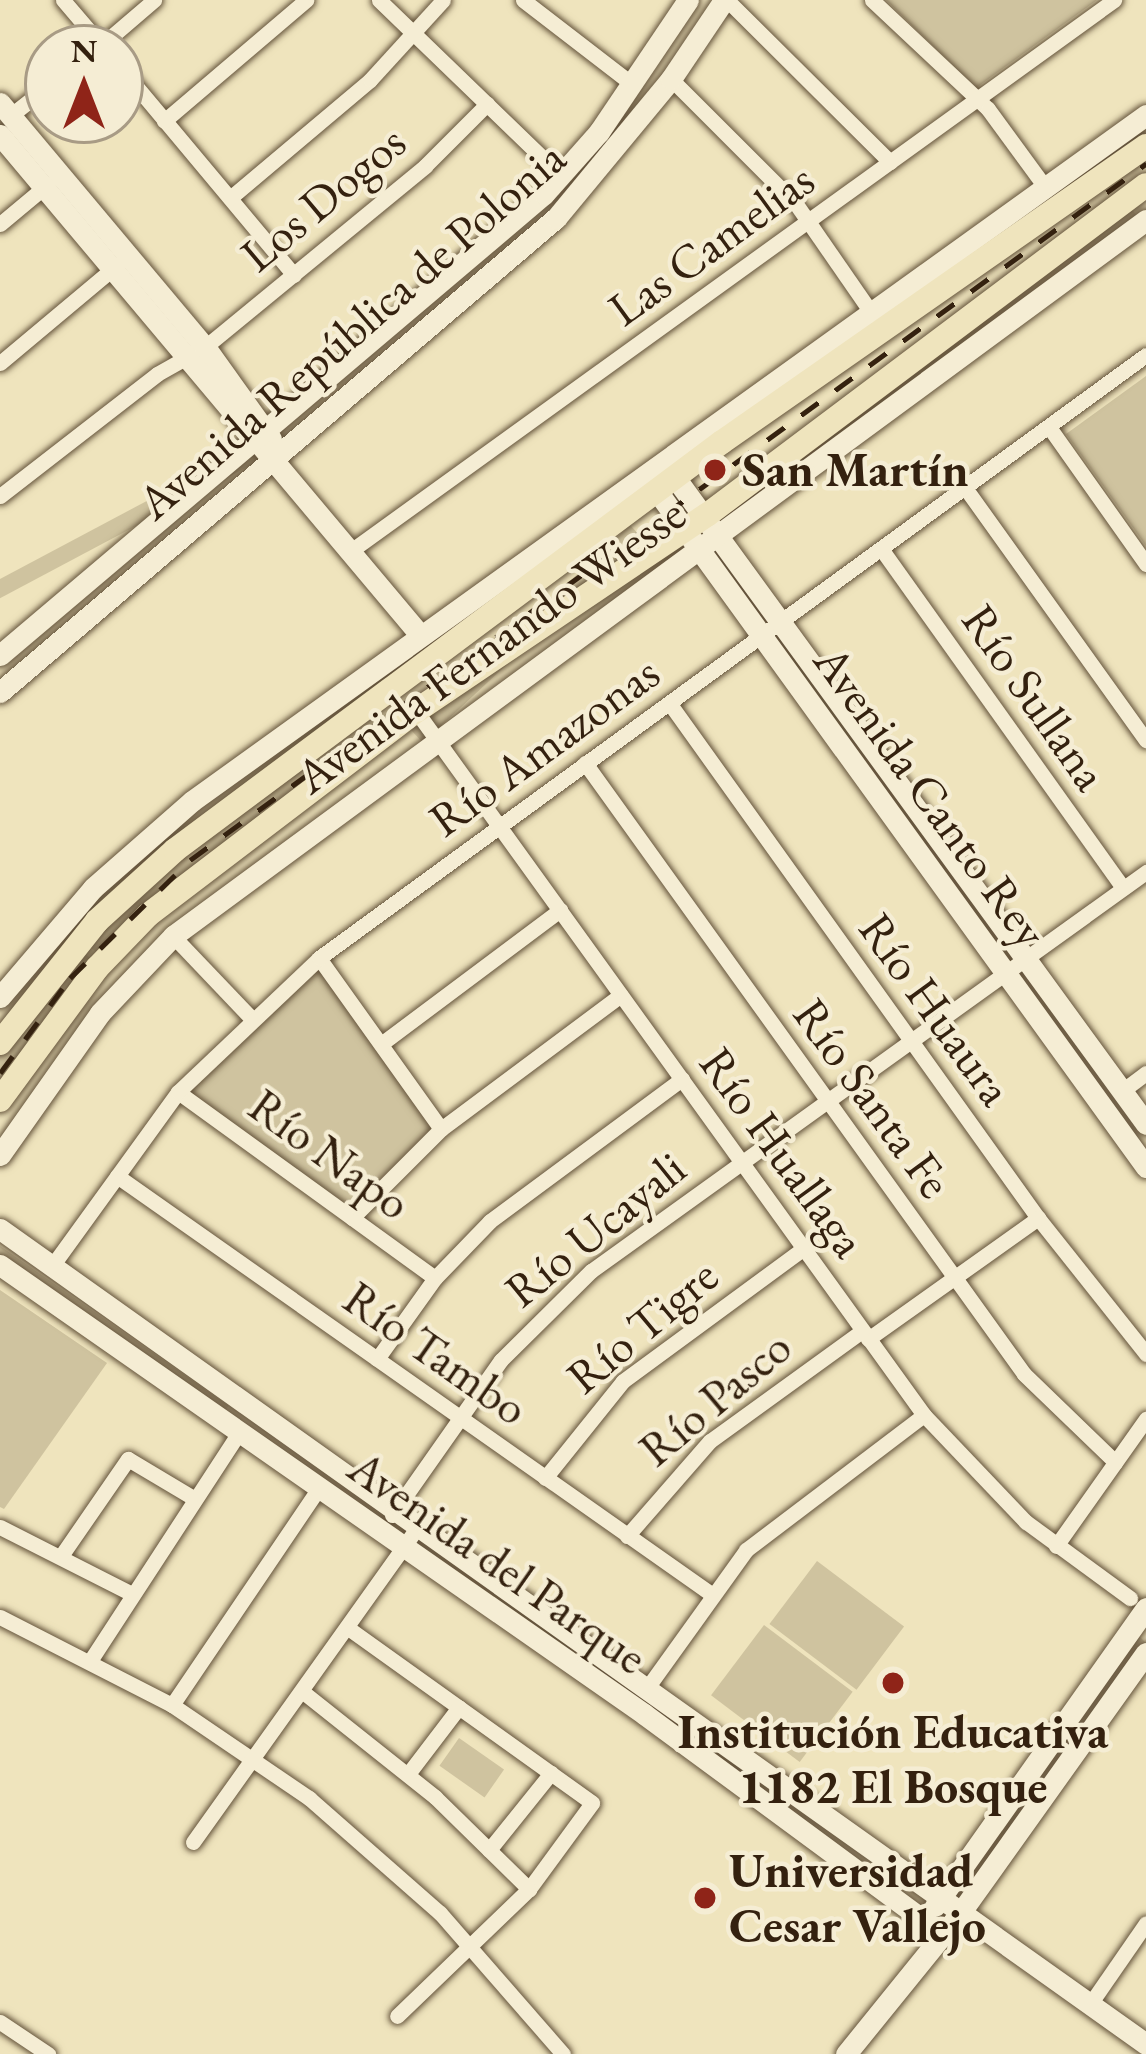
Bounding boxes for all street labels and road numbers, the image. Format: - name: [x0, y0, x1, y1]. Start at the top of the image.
- street label: Los Dogos: [229, 113, 417, 283]
- street label: Avenida República de Polonia: [125, 129, 577, 531]
- street label: Las Camelias: [597, 150, 825, 338]
- street label: Avenida Fernando Wiesse: [284, 484, 696, 806]
- street label: Río Sullana: [950, 593, 1120, 801]
- street label: Avenida Canto Rey: [802, 634, 1060, 958]
- street label: Río Amazonas: [418, 643, 670, 849]
- street label: Río Huaura: [847, 902, 1025, 1116]
- street label: Río Santa Fe: [782, 987, 964, 1209]
- street label: Río Huallaga: [688, 1036, 878, 1268]
- street label: Río Napo: [238, 1076, 422, 1232]
- street label: Río Ucayali: [493, 1139, 697, 1319]
- street label: Río Tigre: [555, 1246, 729, 1406]
- street label: Río Tambo: [333, 1269, 539, 1437]
- street label: Río Pasco: [627, 1318, 803, 1478]
- street label: Avenida del Parque: [338, 1438, 658, 1686]

